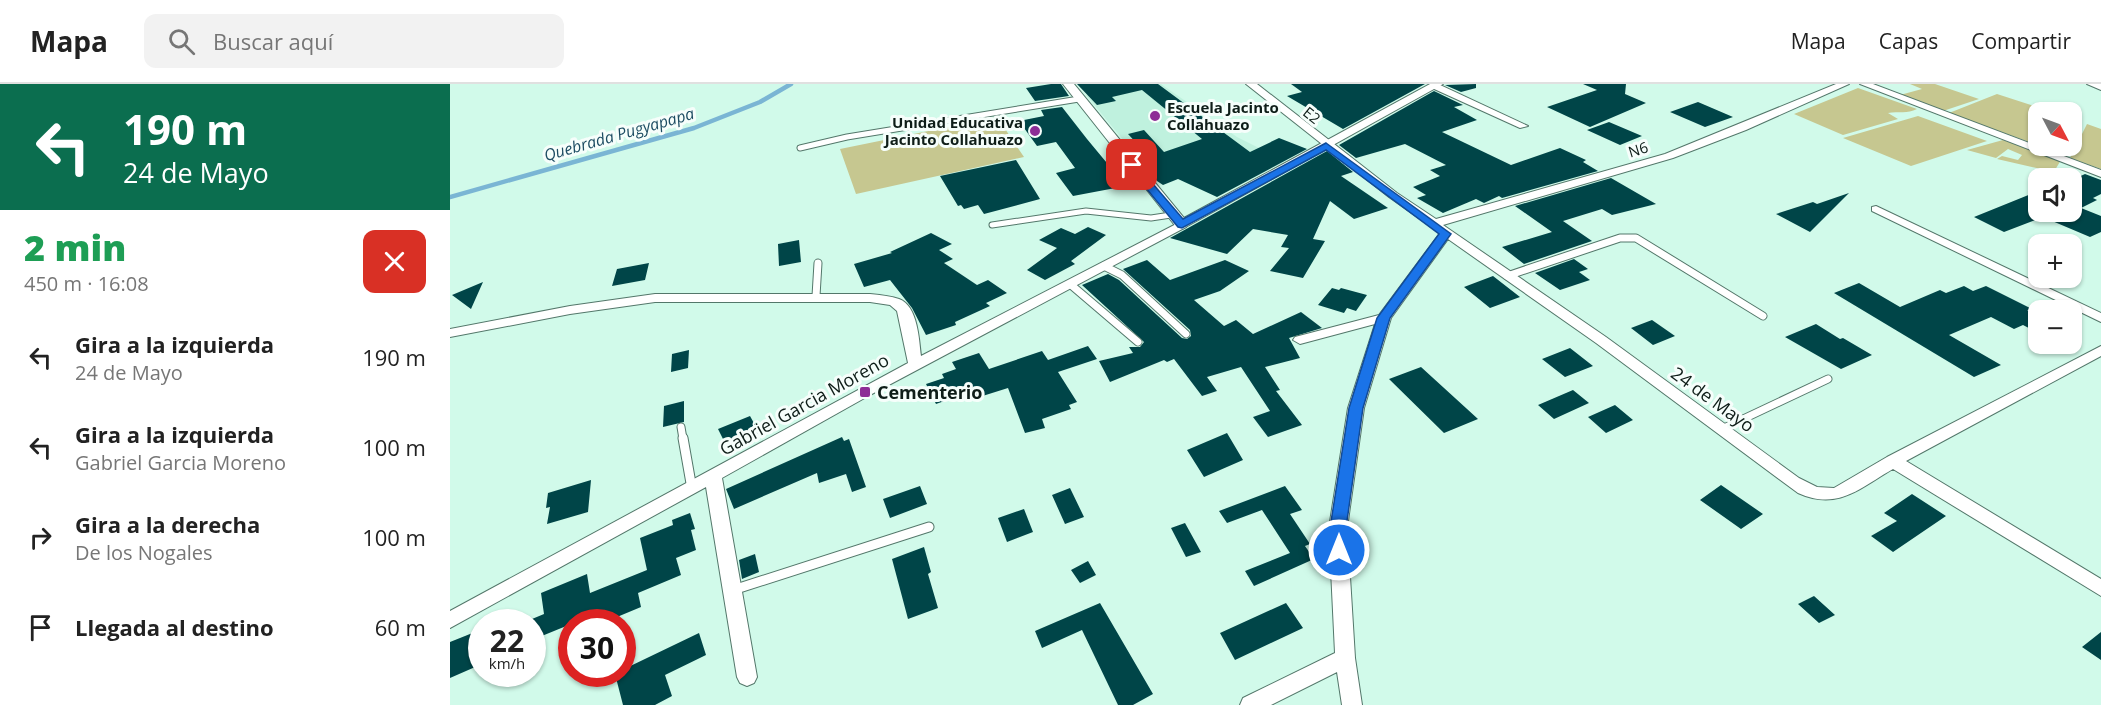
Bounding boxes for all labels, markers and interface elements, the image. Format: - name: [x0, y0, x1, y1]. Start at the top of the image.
- search box: [144, 14, 564, 68]
- text: Mapa: [30, 22, 108, 60]
- icon: search: [165, 25, 198, 58]
- text: Buscar aquí: [213, 26, 333, 56]
- text: Mapa: [1791, 27, 1846, 55]
- text: Capas: [1879, 27, 1938, 55]
- text: Compartir: [1971, 27, 2071, 55]
- place label: Escuela Jacinto Collahuazo: [1167, 97, 1279, 134]
- text: 190 m: [123, 100, 247, 157]
- water label: Quebrada Pugyapapa: [541, 102, 697, 166]
- street label: E2: [1299, 102, 1325, 128]
- north arrow: [2028, 102, 2082, 156]
- map controls: [2028, 102, 2082, 354]
- icon: left: [24, 108, 102, 186]
- marker: Escuela Jacinto Collahuazo: [1148, 109, 1162, 123]
- place label: Unidad Educativa Jacinto Collahuazo: [883, 112, 1023, 149]
- marker: Unidad Educativa Jacinto Collahuazo: [1028, 124, 1042, 138]
- street label: N6: [1626, 137, 1650, 161]
- pin: [1106, 139, 1157, 190]
- icon: arrive: [1115, 148, 1148, 181]
- text: 24 de Mayo: [123, 154, 269, 191]
- button: sound: [2028, 168, 2082, 222]
- text: 2 min: [24, 223, 126, 272]
- button: close: [363, 230, 426, 293]
- button: +: [2028, 234, 2082, 288]
- text: 450 m · 16:08: [24, 270, 149, 297]
- button: −: [2028, 300, 2082, 354]
- text: Gira a la izquierda: [75, 329, 274, 359]
- icon: left: [24, 341, 57, 374]
- text: 190 m: [362, 342, 426, 372]
- street label: Gabriel Garcia Moreno: [715, 347, 893, 461]
- text: 24 de Mayo: [75, 359, 183, 386]
- street label: 24 de Mayo: [1667, 361, 1759, 437]
- place label: Cementerio: [877, 380, 983, 404]
- marker: Cementerio: [858, 385, 872, 399]
- text: Gira a la izquierda: [75, 419, 274, 449]
- icon: left: [24, 431, 57, 464]
- text: 100 m: [362, 432, 426, 462]
- text: Gabriel Garcia Moreno: [75, 449, 286, 476]
- text: Gira a la derecha: [75, 509, 260, 539]
- position arrow: [1307, 518, 1371, 582]
- icon: right: [24, 521, 57, 554]
- text: 100 m: [362, 522, 426, 552]
- text: De los Nogales: [75, 539, 213, 566]
- speed limit sign: 30: [558, 609, 636, 687]
- icon: arrive: [24, 611, 57, 644]
- text: Llegada al destino: [75, 612, 274, 642]
- text: 60 m: [375, 612, 426, 642]
- text: 22: [490, 620, 524, 661]
- text: km/h: [489, 653, 525, 673]

